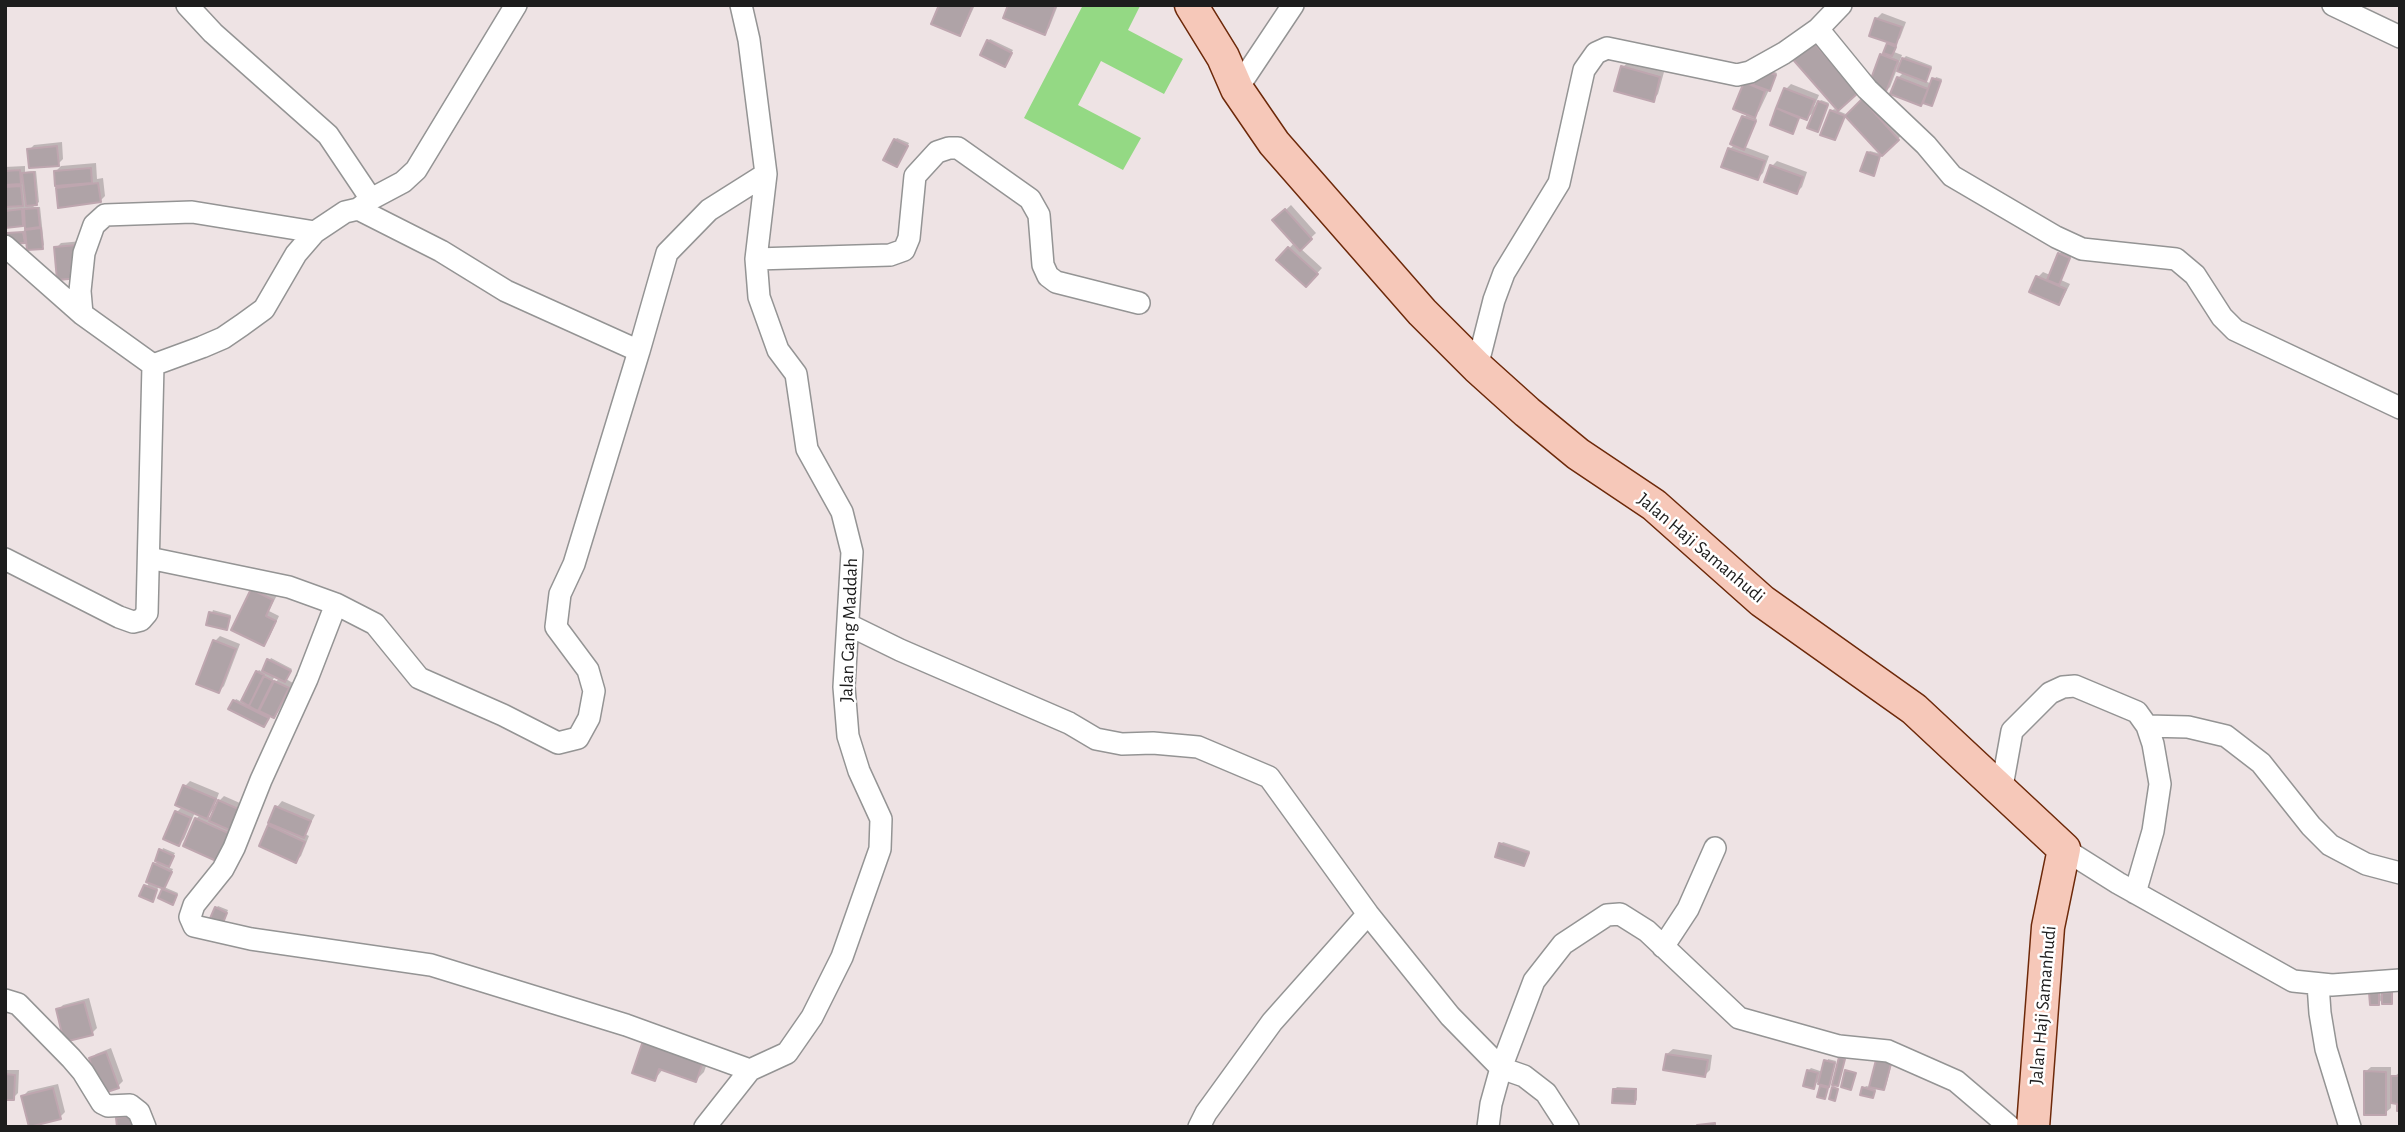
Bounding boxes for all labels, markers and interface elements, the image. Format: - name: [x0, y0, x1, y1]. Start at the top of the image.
- street label: Jalan Haji Samanhudi: [1633, 488, 1769, 608]
- street label: Jalan Gang Maddah: [835, 557, 863, 703]
- street label: Jalan Haji Samanhudi: [2025, 925, 2061, 1085]

